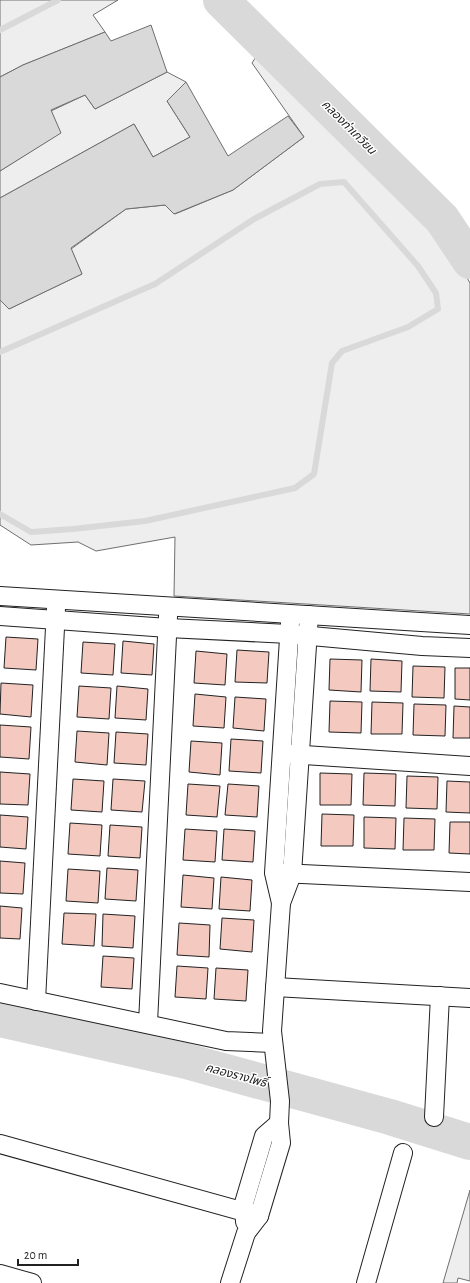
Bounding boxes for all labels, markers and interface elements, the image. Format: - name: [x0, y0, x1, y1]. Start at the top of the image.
- water label: คลองท่าเกวียน: [320, 97, 379, 157]
- water label: คลองรางโพธิ์: [204, 1060, 271, 1090]
- scale bar: [18, 1241, 78, 1267]
- text: 20 m: [24, 1249, 47, 1261]

